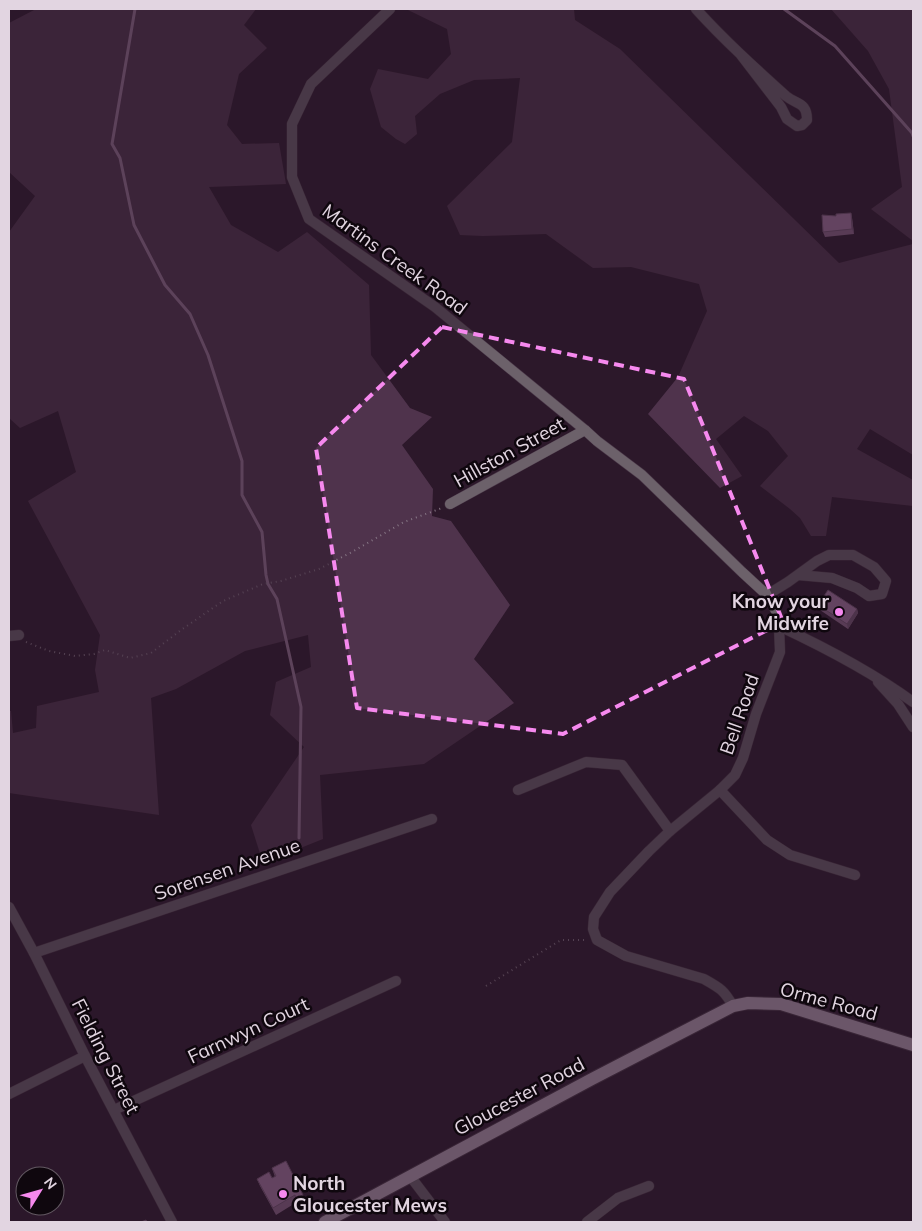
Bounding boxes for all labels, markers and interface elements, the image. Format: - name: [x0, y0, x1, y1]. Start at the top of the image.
- street label: Martins Creek Road: [318, 198, 472, 320]
- street label: Hillston Street: [449, 411, 569, 492]
- place label: Know your Midwife: [732, 589, 830, 635]
- marker: Know your Midwife: [833, 606, 845, 618]
- street label: Bell Road: [714, 670, 764, 758]
- street label: Sorensen Avenue: [151, 833, 303, 905]
- street label: Orme Road: [778, 976, 880, 1026]
- street label: Farnwyn Court: [184, 991, 313, 1069]
- street label: Fielding Street: [67, 994, 145, 1118]
- street label: Gloucester Road: [450, 1051, 588, 1141]
- north arrow: [15, 1166, 65, 1216]
- place label: North Gloucester Mews: [293, 1171, 447, 1217]
- text: N: [40, 1174, 61, 1193]
- marker: North Gloucester Mews: [277, 1188, 289, 1200]

